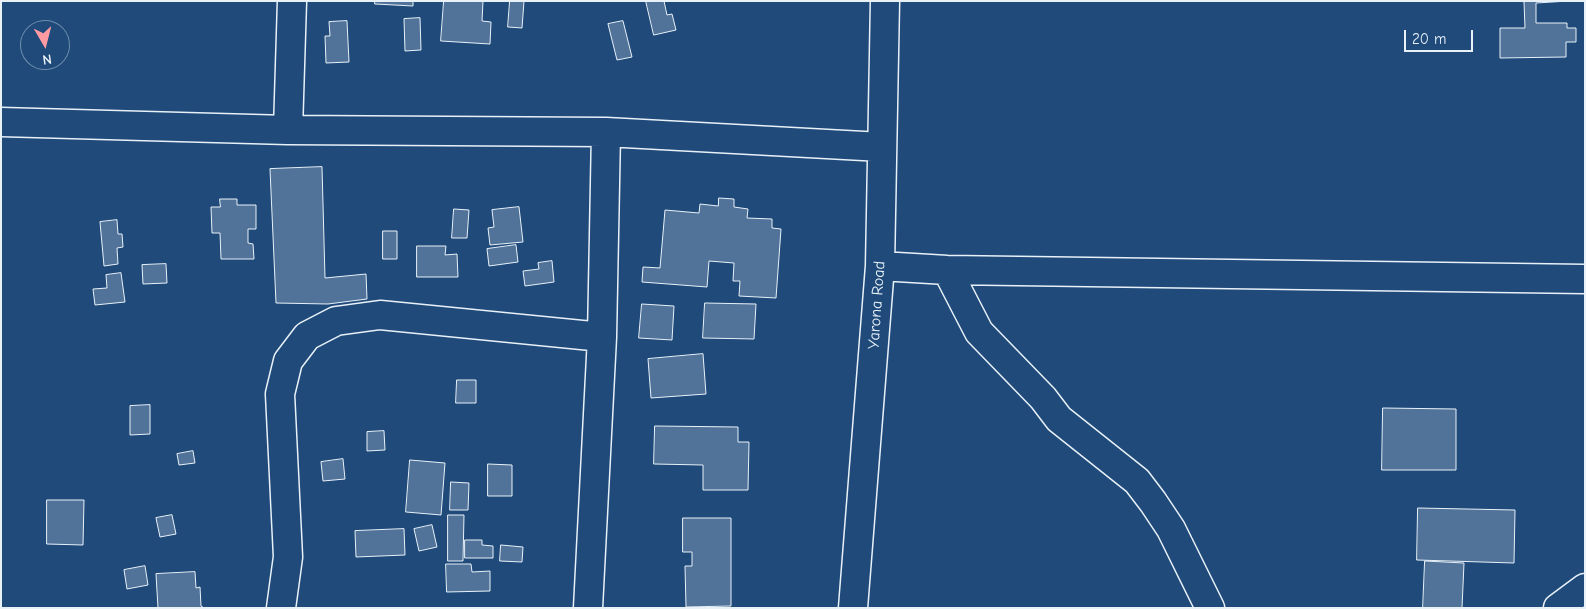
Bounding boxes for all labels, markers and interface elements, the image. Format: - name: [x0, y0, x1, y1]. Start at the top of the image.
- north arrow: [20, 20, 70, 70]
- scale bar: [1406, 20, 1475, 52]
- text: 20 m: [1412, 30, 1446, 48]
- text: N: [41, 50, 53, 68]
- street label: Yarona Road: [864, 260, 890, 350]

